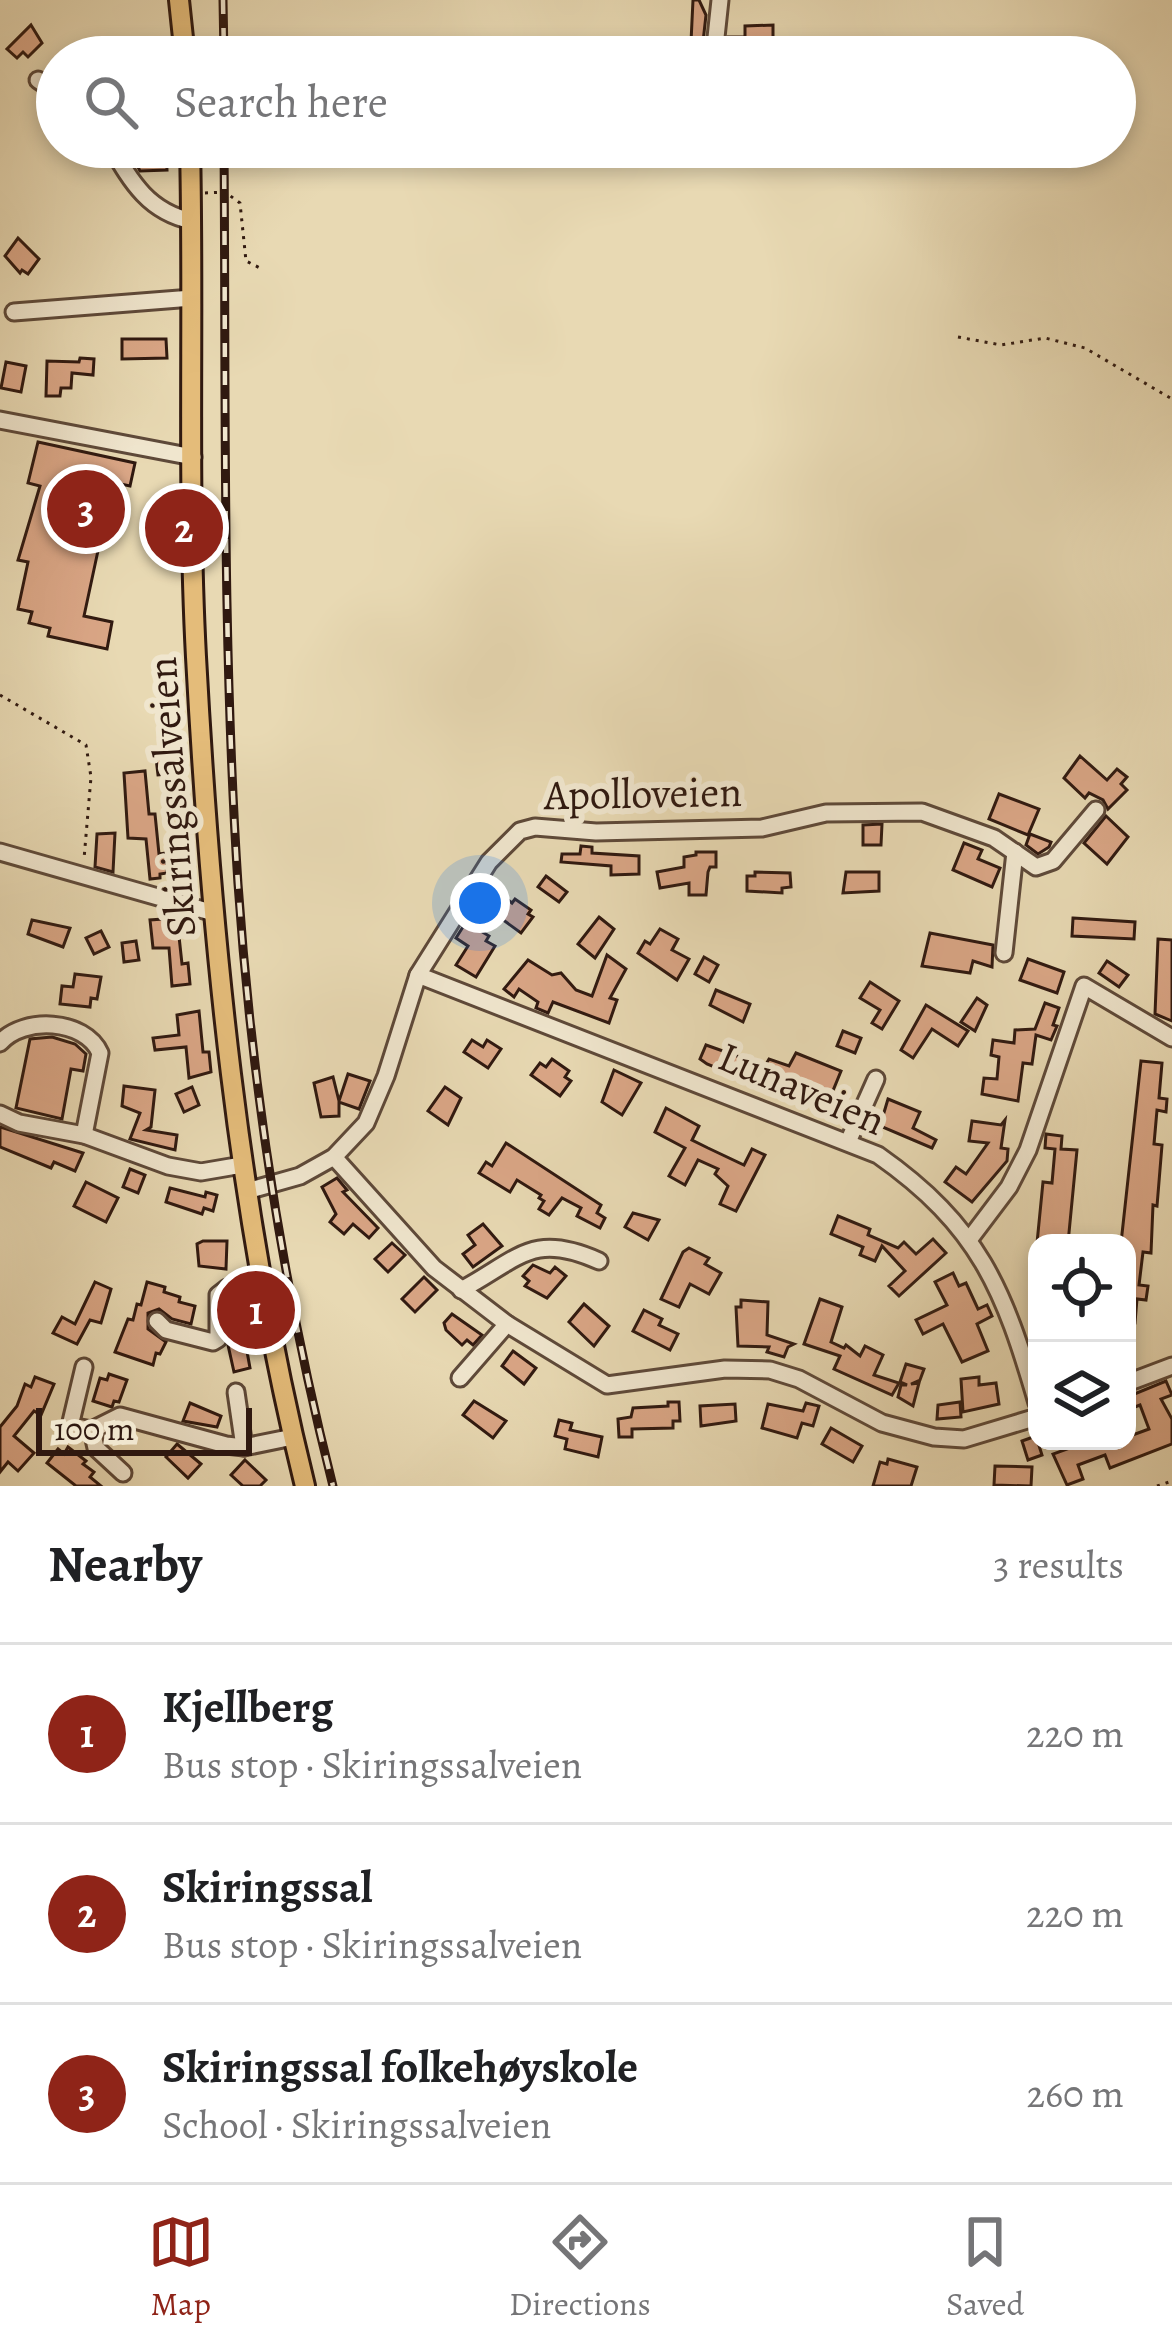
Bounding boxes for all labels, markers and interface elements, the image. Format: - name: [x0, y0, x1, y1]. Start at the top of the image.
- search box: [36, 36, 1136, 168]
- icon: search: [78, 69, 144, 135]
- text: Search here: [174, 71, 388, 133]
- pin: 3: [47, 464, 125, 554]
- pin: 2: [145, 483, 223, 573]
- street label: Skiringssalveien: [133, 655, 209, 939]
- street label: Apolloveien: [543, 763, 742, 823]
- your location: [450, 873, 510, 933]
- street label: Lunaveien: [710, 1027, 894, 1149]
- map controls: [1028, 1234, 1136, 1450]
- button: locate: [1028, 1234, 1136, 1342]
- pin: 1: [217, 1265, 295, 1355]
- button: layers: [1028, 1342, 1136, 1450]
- scale bar: [36, 1402, 252, 1455]
- text: 100 m: [54, 1406, 134, 1451]
- text: Nearby: [48, 1529, 202, 1599]
- text: 3 results: [993, 1538, 1124, 1591]
- text: Kjellberg: [162, 1676, 333, 1738]
- text: 1: [80, 1707, 94, 1760]
- text: 220 m: [1026, 1707, 1124, 1760]
- text: Bus stop · Skiringssalveien: [162, 1738, 582, 1791]
- text: Skiringssal: [162, 1856, 373, 1918]
- text: 2: [78, 1887, 96, 1940]
- text: 220 m: [1026, 1887, 1124, 1940]
- text: Bus stop · Skiringssalveien: [162, 1918, 582, 1971]
- text: Skiringssal folkehøyskole: [162, 2036, 638, 2098]
- text: 3: [79, 2067, 95, 2120]
- text: 260 m: [1026, 2067, 1124, 2120]
- text: School · Skiringssalveien: [162, 2098, 551, 2151]
- tab: Map: [148, 2209, 214, 2326]
- tab: Directions: [509, 2209, 651, 2326]
- tab: Saved: [946, 2209, 1024, 2326]

